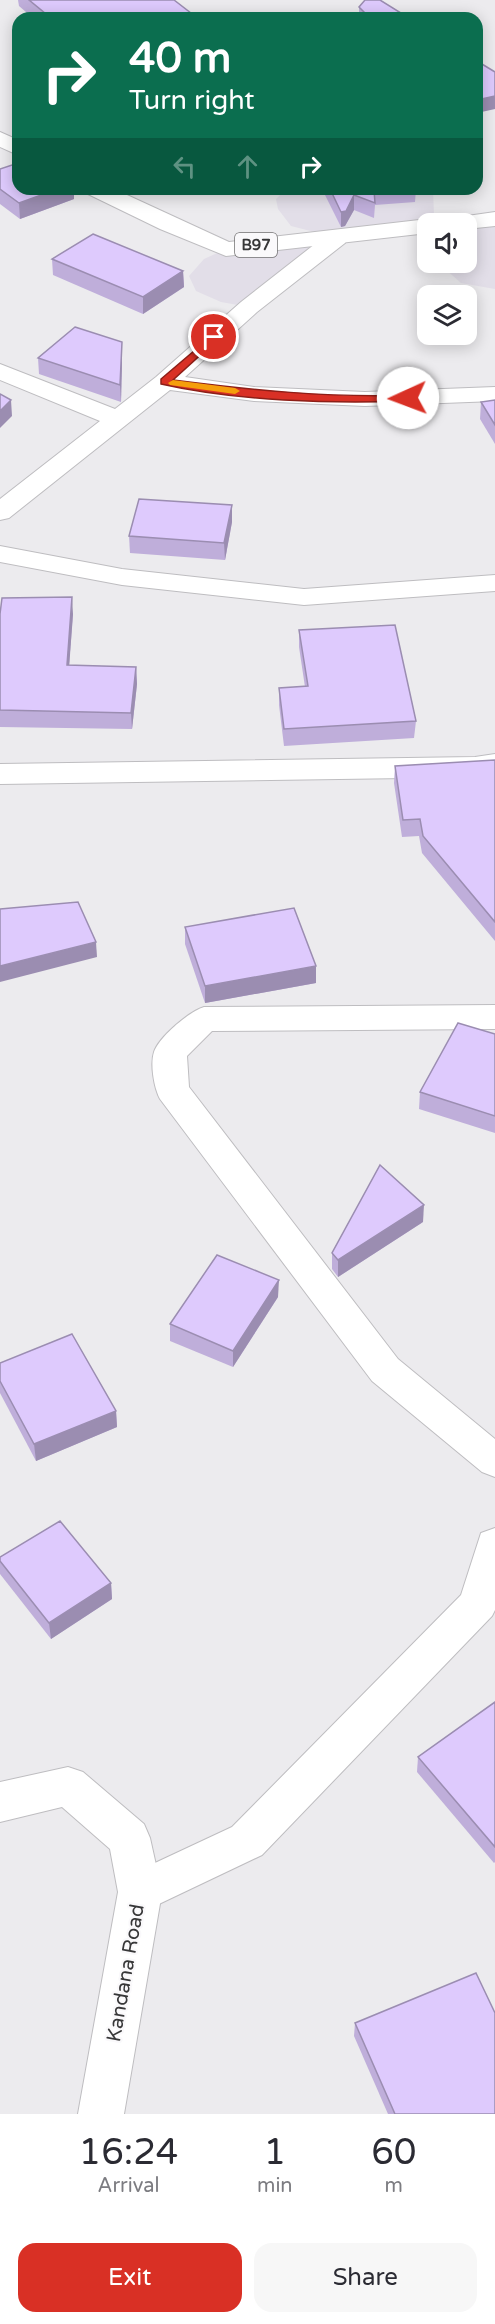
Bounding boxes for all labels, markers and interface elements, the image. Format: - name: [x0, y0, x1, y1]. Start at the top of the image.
- text: 40 m: [129, 33, 231, 84]
- icon: right: [30, 36, 108, 114]
- text: Turn right: [129, 84, 255, 117]
- icon: left: [168, 150, 201, 183]
- icon: ahead: [231, 150, 264, 183]
- icon: right: [294, 150, 327, 183]
- map controls: [417, 213, 477, 345]
- button: sound: [417, 213, 477, 273]
- road number: B97: [235, 233, 277, 257]
- button: layers: [417, 285, 477, 345]
- pin: [188, 311, 239, 362]
- icon: arrive: [197, 320, 230, 353]
- position arrow: [376, 366, 440, 430]
- street label: Kandana Road: [102, 1902, 150, 2044]
- text: 16:24: [79, 2131, 178, 2174]
- text: 1: [263, 2131, 286, 2174]
- text: 60: [371, 2131, 416, 2174]
- text: Arrival: [98, 2174, 159, 2198]
- text: min: [257, 2174, 293, 2198]
- text: m: [385, 2174, 403, 2198]
- button: Exit: [18, 2243, 242, 2312]
- button: Share: [254, 2243, 477, 2312]

